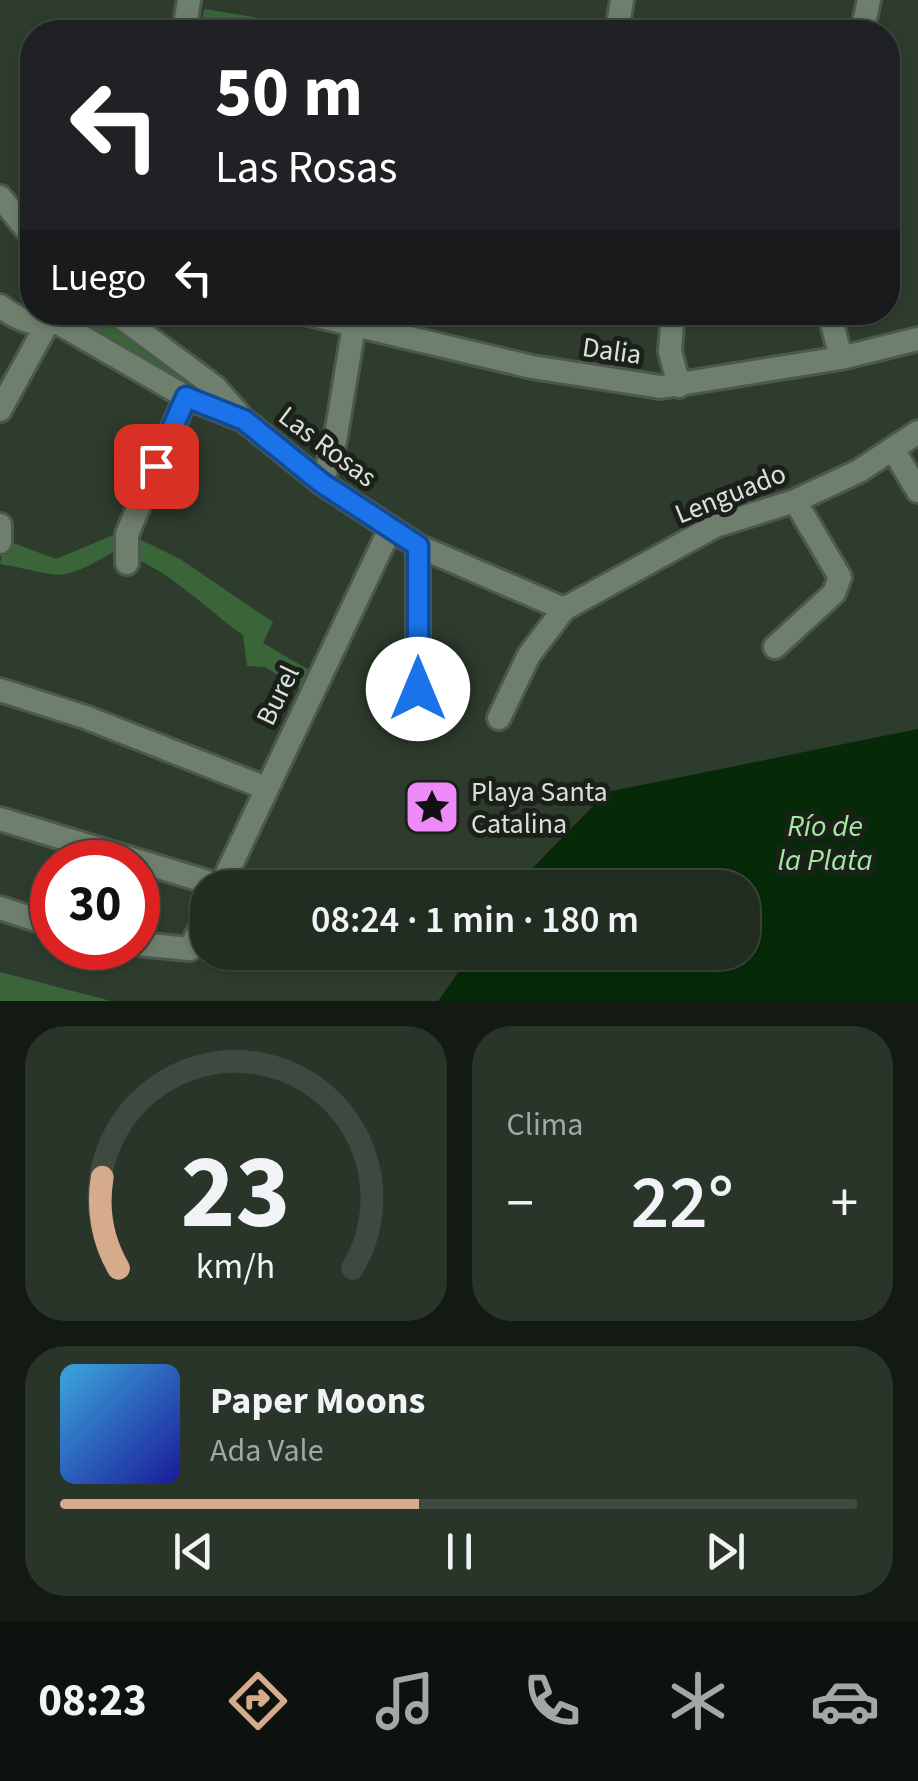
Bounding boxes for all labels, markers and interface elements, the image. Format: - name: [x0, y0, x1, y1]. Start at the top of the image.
- text: 50 m: [215, 43, 363, 143]
- icon: left: [50, 60, 180, 190]
- text: Las Rosas: [215, 136, 397, 200]
- icon: left: [166, 250, 221, 305]
- text: Luego: [50, 251, 146, 305]
- street label: Dalia: [580, 327, 644, 375]
- street label: Las Rosas: [270, 397, 385, 497]
- pin: [114, 424, 199, 509]
- icon: arrive: [129, 439, 184, 494]
- street label: Lenguado: [669, 454, 792, 534]
- position arrow: [366, 637, 470, 741]
- street label: Burel: [246, 659, 310, 732]
- place label: Playa Santa Catalina: [471, 772, 608, 844]
- place icon: Playa Santa Catalina: [402, 777, 462, 837]
- water label: Río de la Plata: [778, 805, 873, 882]
- speed limit sign: 30: [30, 840, 160, 970]
- text: 08:24 · 1 min · 180 m: [311, 893, 639, 947]
- text: Clima: [507, 1102, 583, 1148]
- text: 23: [181, 1120, 291, 1268]
- text: 22°: [631, 1150, 734, 1257]
- text: −: [507, 1165, 534, 1243]
- text: +: [831, 1165, 858, 1243]
- text: km/h: [196, 1241, 275, 1292]
- text: Paper Moons: [210, 1374, 425, 1428]
- text: Ada Vale: [210, 1428, 324, 1474]
- icon: previous: [166, 1524, 221, 1579]
- icon: pause: [432, 1524, 487, 1579]
- icon: next: [698, 1524, 753, 1579]
- icon: directions: [223, 1666, 293, 1736]
- icon: music: [370, 1666, 440, 1736]
- icon: phone: [517, 1666, 587, 1736]
- icon: climate: [663, 1666, 733, 1736]
- icon: car: [810, 1666, 880, 1736]
- text: 08:23: [38, 1669, 147, 1733]

